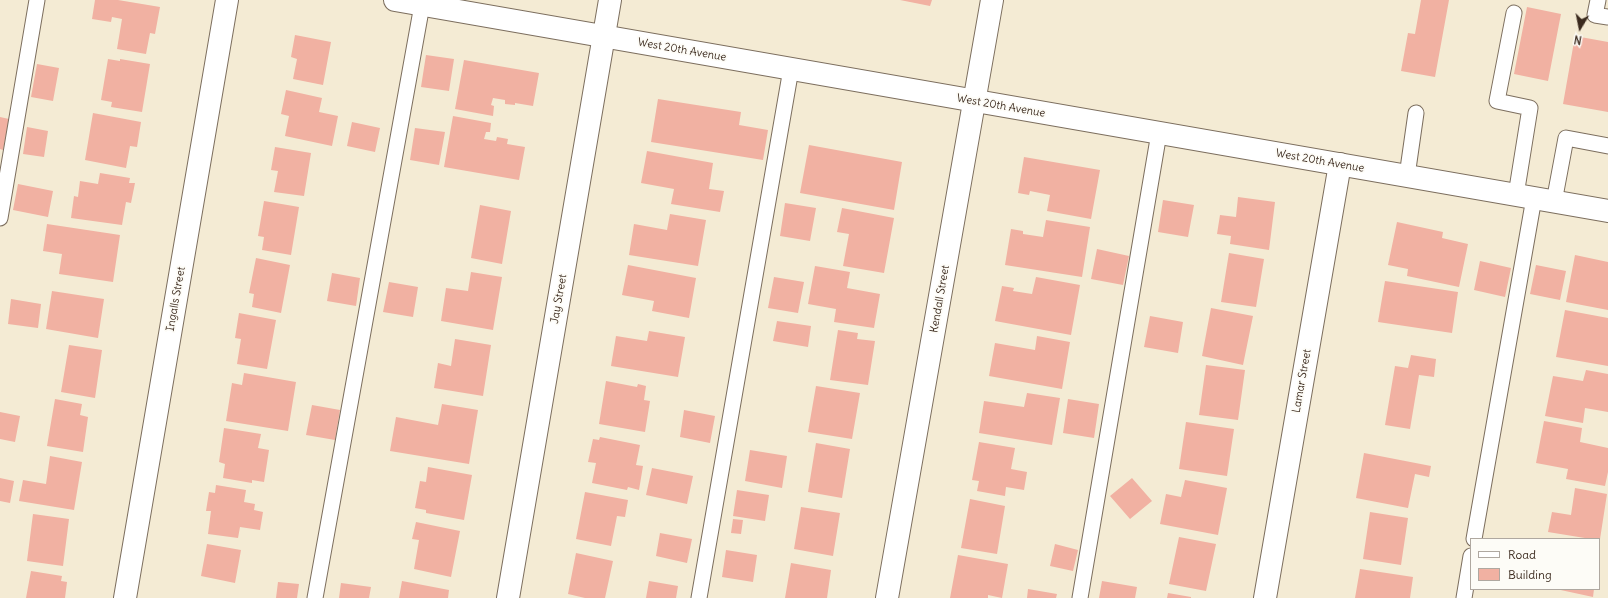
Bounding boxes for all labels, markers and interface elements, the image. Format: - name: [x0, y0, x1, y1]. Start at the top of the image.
- north arrow: [1560, 8, 1600, 48]
- text: N: [1573, 32, 1583, 47]
- street label: West 20th Avenue: [637, 36, 727, 64]
- street label: West 20th Avenue: [956, 92, 1046, 120]
- street label: West 20th Avenue: [1275, 147, 1365, 175]
- street label: Kendall Street: [928, 264, 952, 334]
- street label: Ingalls Street: [164, 266, 188, 332]
- street label: Jay Street: [548, 273, 570, 325]
- street label: Lamar Street: [1290, 348, 1314, 414]
- legend: [1470, 538, 1600, 590]
- text: Road: [1508, 547, 1536, 562]
- text: Building: [1508, 567, 1552, 582]

